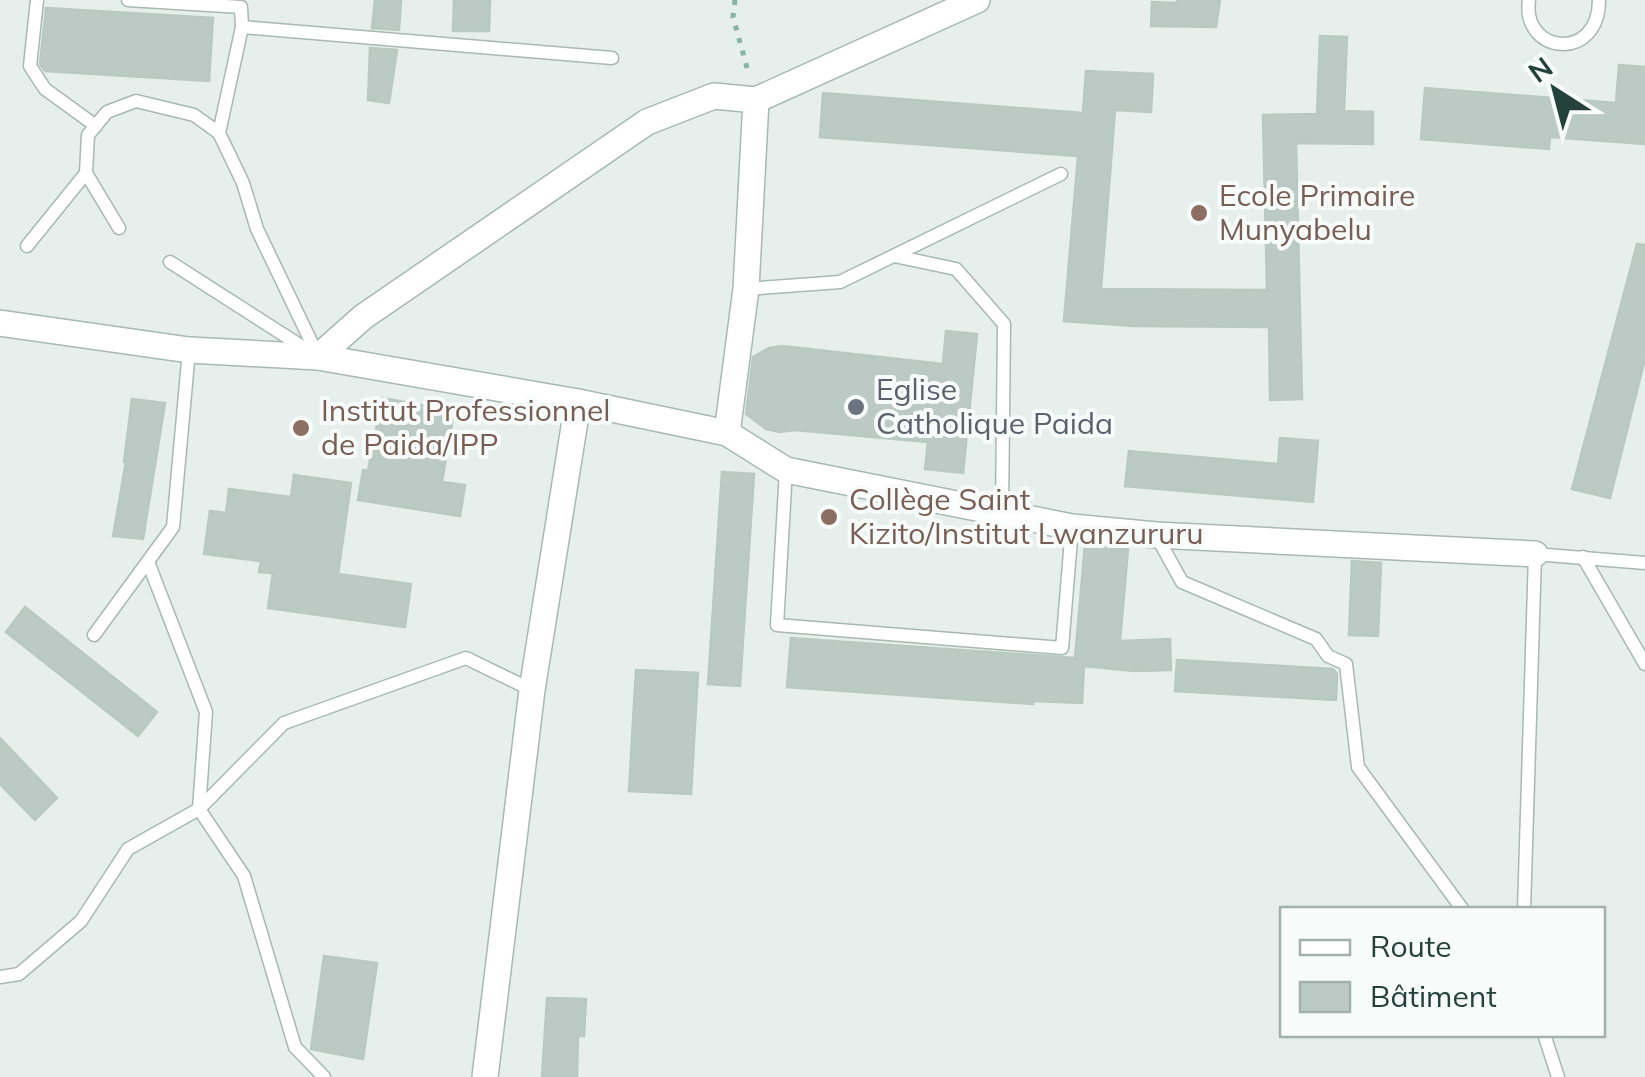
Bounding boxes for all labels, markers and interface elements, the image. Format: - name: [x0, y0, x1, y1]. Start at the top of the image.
- north arrow: [1505, 40, 1605, 140]
- text: N: [1521, 49, 1559, 90]
- place label: Ecole Primaire Munyabelu: [1219, 176, 1415, 248]
- marker: Ecole Primaire Munyabelu: [1188, 202, 1210, 224]
- place label: Eglise Catholique Paida: [876, 370, 1113, 442]
- place label: Institut Professionnel de Paida/IPP: [321, 391, 610, 463]
- marker: Eglise Catholique Paida: [845, 396, 867, 418]
- marker: Institut Professionnel de Paida/IPP: [290, 417, 312, 439]
- place label: Collège Saint Kizito/Institut Lwanzururu: [849, 480, 1204, 552]
- marker: Collège Saint Kizito/Institut Lwanzururu: [818, 506, 840, 528]
- legend: [1280, 907, 1605, 1037]
- text: Route: [1370, 927, 1452, 965]
- text: Bâtiment: [1370, 977, 1497, 1015]

